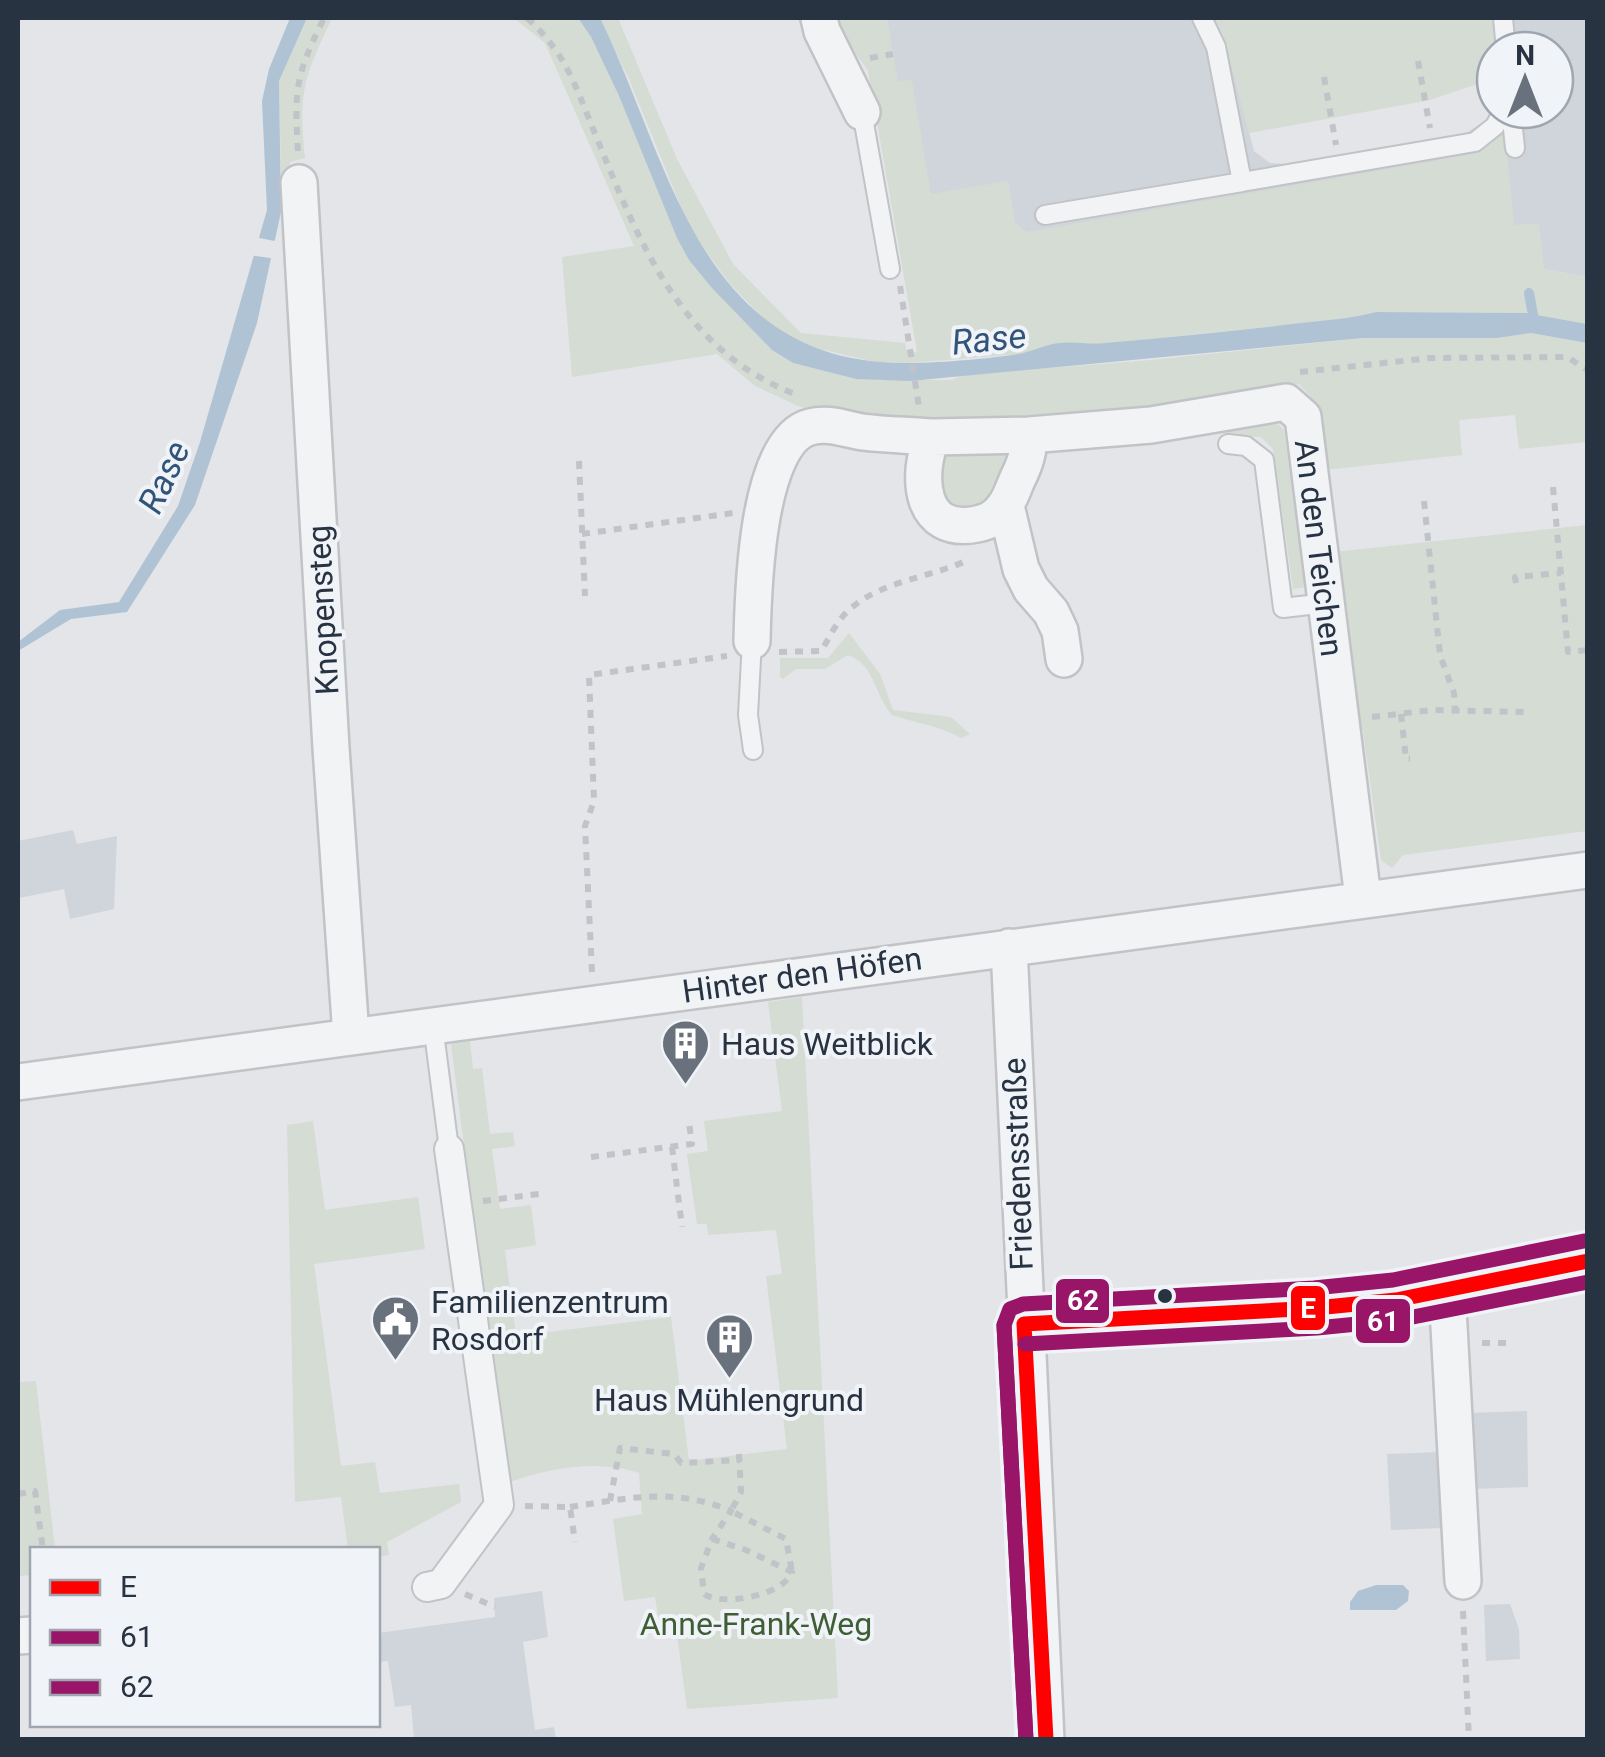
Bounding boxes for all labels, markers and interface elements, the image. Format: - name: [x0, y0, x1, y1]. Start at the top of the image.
- north arrow: [1475, 30, 1575, 130]
- text: N: [1515, 39, 1535, 72]
- water label: Rase: [950, 315, 1028, 364]
- water label: Rase: [130, 435, 199, 520]
- street label: An den Teichen: [1287, 438, 1351, 658]
- street label: Knopensteg: [300, 524, 346, 696]
- street label: Hinter den Höfen: [680, 939, 924, 1011]
- building icon: Haus Weitblick: [660, 1018, 712, 1086]
- place label: Haus Weitblick: [721, 1025, 934, 1063]
- street label: Friedensstraße: [995, 1057, 1041, 1271]
- line badge: 62: [1054, 1277, 1111, 1325]
- place label: Familienzentrum Rosdorf: [431, 1283, 669, 1358]
- text: 62: [1067, 1284, 1099, 1317]
- line badge: E: [1289, 1284, 1327, 1332]
- unlabelled marker: [1155, 1286, 1175, 1306]
- text: E: [1300, 1292, 1316, 1325]
- public building icon: Familienzentrum Rosdorf: [370, 1294, 422, 1362]
- line badge: 61: [1354, 1297, 1412, 1345]
- text: 61: [1367, 1305, 1399, 1338]
- building icon: Haus Mühlengrund: [703, 1312, 755, 1380]
- place label: Haus Mühlengrund: [594, 1381, 864, 1419]
- legend: [30, 1547, 380, 1727]
- text: E: [120, 1569, 137, 1604]
- park label: Anne-Frank-Weg: [640, 1605, 872, 1643]
- text: 61: [120, 1619, 154, 1654]
- text: 62: [120, 1669, 154, 1704]

